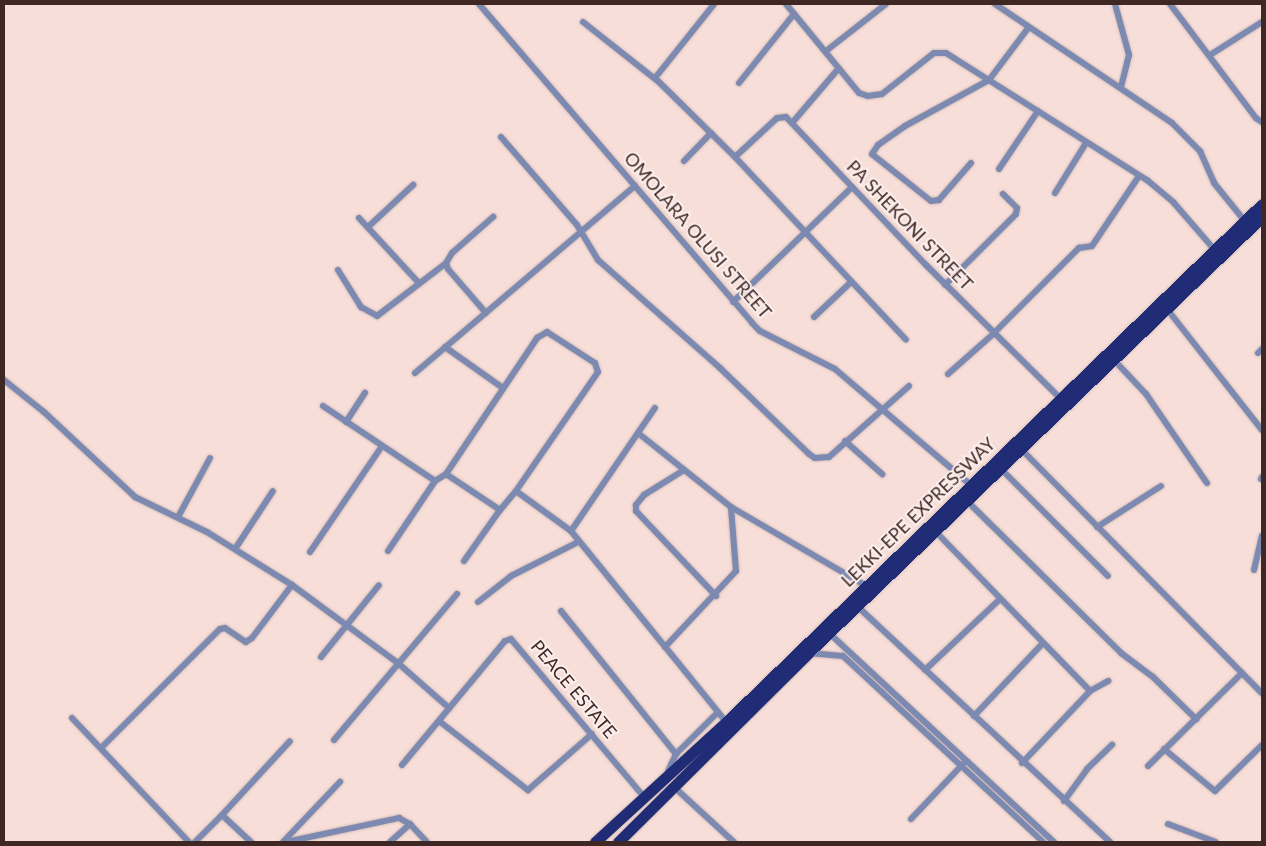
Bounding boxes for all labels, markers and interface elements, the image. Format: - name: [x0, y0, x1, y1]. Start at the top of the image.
- street label: OMOLARA OLUSI STREET: [620, 147, 776, 323]
- street label: PA SHEKONI STREET: [842, 155, 978, 295]
- street label: LEKKI-EPE EXPRESSWAY: [837, 433, 999, 591]
- street label: PEACE ESTATE: [527, 636, 621, 742]

